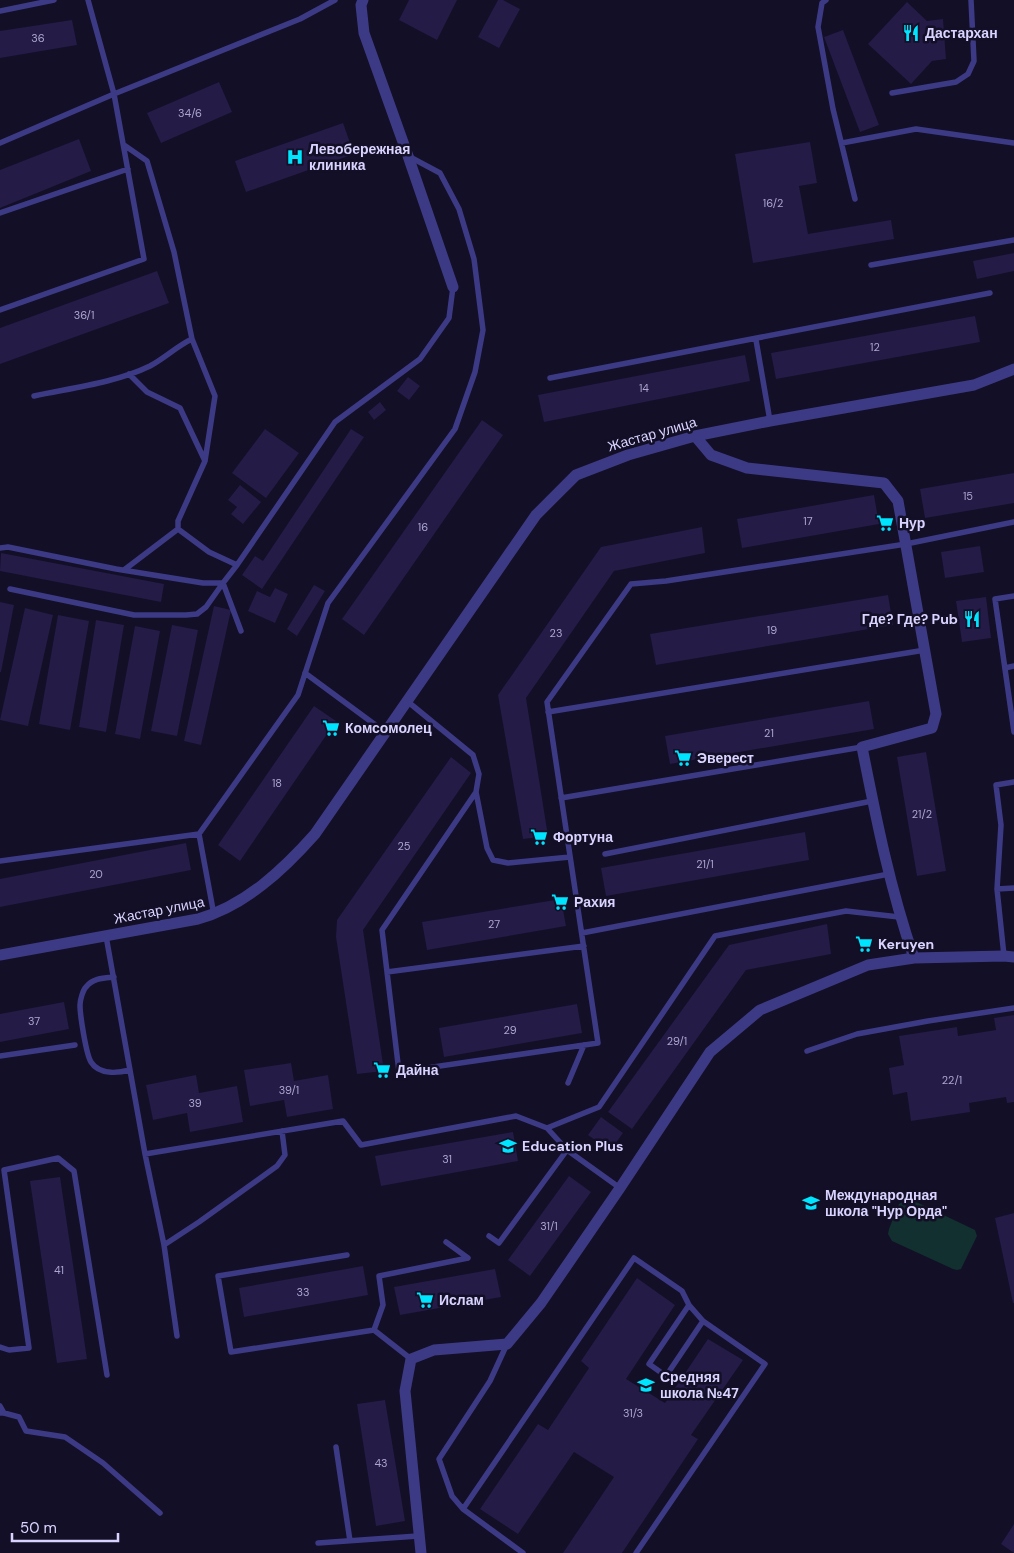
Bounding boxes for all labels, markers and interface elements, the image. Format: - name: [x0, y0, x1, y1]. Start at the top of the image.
- restaurant icon: Дастархан: [901, 23, 921, 43]
- place label: Дастархан: [925, 24, 998, 42]
- house number: 36: [31, 31, 45, 45]
- house number: 34/6: [178, 106, 202, 120]
- place label: Левобережная клиника: [309, 140, 411, 174]
- hospital icon: Левобережная клиника: [285, 147, 305, 167]
- house number: 16/2: [763, 196, 783, 210]
- house number: 36/1: [74, 308, 94, 322]
- house number: 12: [870, 340, 880, 354]
- house number: 14: [639, 381, 649, 395]
- street label: Жастар улица: [605, 413, 699, 455]
- house number: 15: [963, 489, 973, 503]
- supermarket icon: Нур: [875, 513, 895, 533]
- house number: 17: [803, 514, 813, 528]
- place label: Нур: [899, 514, 925, 532]
- house number: 16: [418, 520, 428, 534]
- restaurant icon: Где? Где? Pub: [962, 609, 982, 629]
- place label: Где? Где? Pub: [862, 610, 958, 628]
- house number: 19: [767, 623, 777, 637]
- house number: 23: [550, 626, 562, 640]
- supermarket icon: Комсомолец: [321, 718, 341, 738]
- place label: Комсомолец: [345, 719, 432, 737]
- house number: 21: [764, 726, 774, 740]
- supermarket icon: Эверест: [673, 748, 693, 768]
- place label: Эверест: [697, 749, 754, 767]
- house number: 18: [272, 776, 282, 790]
- house number: 21/2: [912, 807, 932, 821]
- supermarket icon: Фортуна: [529, 827, 549, 847]
- place label: Фортуна: [553, 828, 613, 846]
- house number: 25: [397, 839, 411, 853]
- house number: 21/1: [696, 857, 714, 871]
- house number: 20: [89, 867, 103, 881]
- street label: Жастар улица: [112, 892, 206, 928]
- supermarket icon: Рахия: [550, 892, 570, 912]
- place label: Рахия: [574, 893, 616, 911]
- house number: 27: [488, 917, 500, 931]
- supermarket icon: Keruyen: [854, 934, 874, 954]
- place label: Keruyen: [878, 935, 934, 953]
- house number: 37: [28, 1014, 40, 1028]
- house number: 29: [503, 1023, 517, 1037]
- house number: 29/1: [667, 1034, 687, 1048]
- supermarket icon: Дайна: [372, 1060, 392, 1080]
- place label: Дайна: [396, 1061, 439, 1079]
- house number: 22/1: [942, 1073, 962, 1087]
- house number: 39/1: [279, 1083, 299, 1097]
- house number: 39: [188, 1096, 202, 1110]
- school or university icon: Education Plus: [498, 1136, 518, 1156]
- place label: Education Plus: [522, 1137, 623, 1155]
- house number: 31: [442, 1152, 452, 1166]
- place label: Международная школа "Нур Орда": [825, 1186, 947, 1220]
- school or university icon: Международная школа "Нур Орда": [801, 1193, 821, 1213]
- house number: 31/1: [540, 1219, 558, 1233]
- house number: 41: [54, 1263, 64, 1277]
- house number: 33: [296, 1285, 310, 1299]
- supermarket icon: Ислам: [415, 1290, 435, 1310]
- place label: Ислам: [439, 1291, 484, 1309]
- place label: Средняя школа №47: [660, 1368, 739, 1402]
- school or university icon: Средняя школа №47: [636, 1375, 656, 1395]
- house number: 31/3: [623, 1406, 643, 1420]
- house number: 43: [374, 1456, 388, 1470]
- scale bar: [12, 1510, 119, 1542]
- text: 50 m: [20, 1518, 57, 1538]

